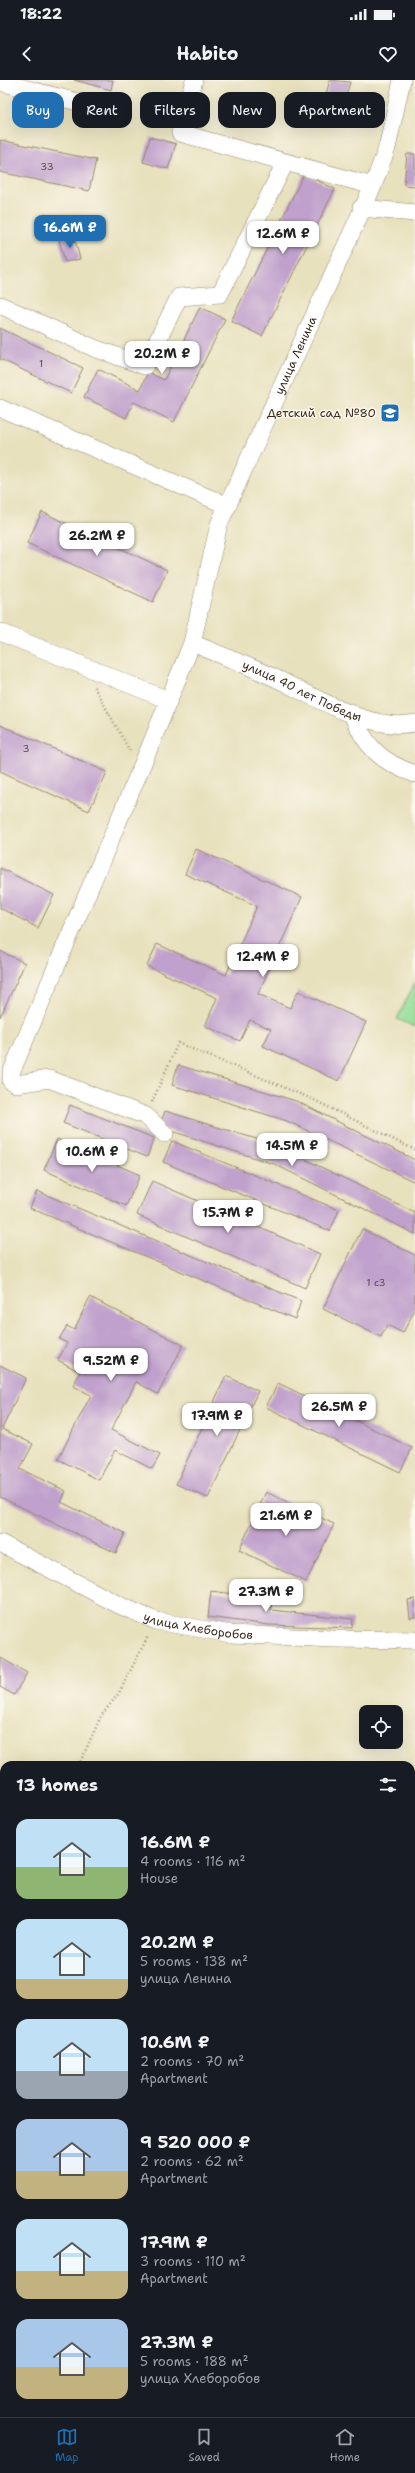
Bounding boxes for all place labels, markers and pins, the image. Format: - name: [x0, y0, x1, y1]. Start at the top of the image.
- pin: 16.6M ₽: [33, 215, 107, 249]
- pin: 12.6M ₽: [246, 221, 320, 255]
- pin: 20.2M ₽: [125, 341, 199, 375]
- school or university icon: Детский сад №80: [379, 402, 401, 424]
- place label: Детский сад №80: [267, 405, 376, 421]
- pin: 26.2M ₽: [60, 523, 134, 557]
- pin: 12.4M ₽: [226, 944, 300, 978]
- pin: 14.5M ₽: [255, 1133, 329, 1167]
- pin: 10.6M ₽: [55, 1139, 129, 1173]
- pin: 15.7M ₽: [191, 1200, 265, 1234]
- pin: 9.52M ₽: [74, 1348, 148, 1382]
- pin: 26.5M ₽: [302, 1394, 376, 1428]
- pin: 17.9M ₽: [180, 1403, 254, 1437]
- pin: 21.6M ₽: [249, 1503, 323, 1537]
- pin: 27.3M ₽: [229, 1579, 303, 1613]

